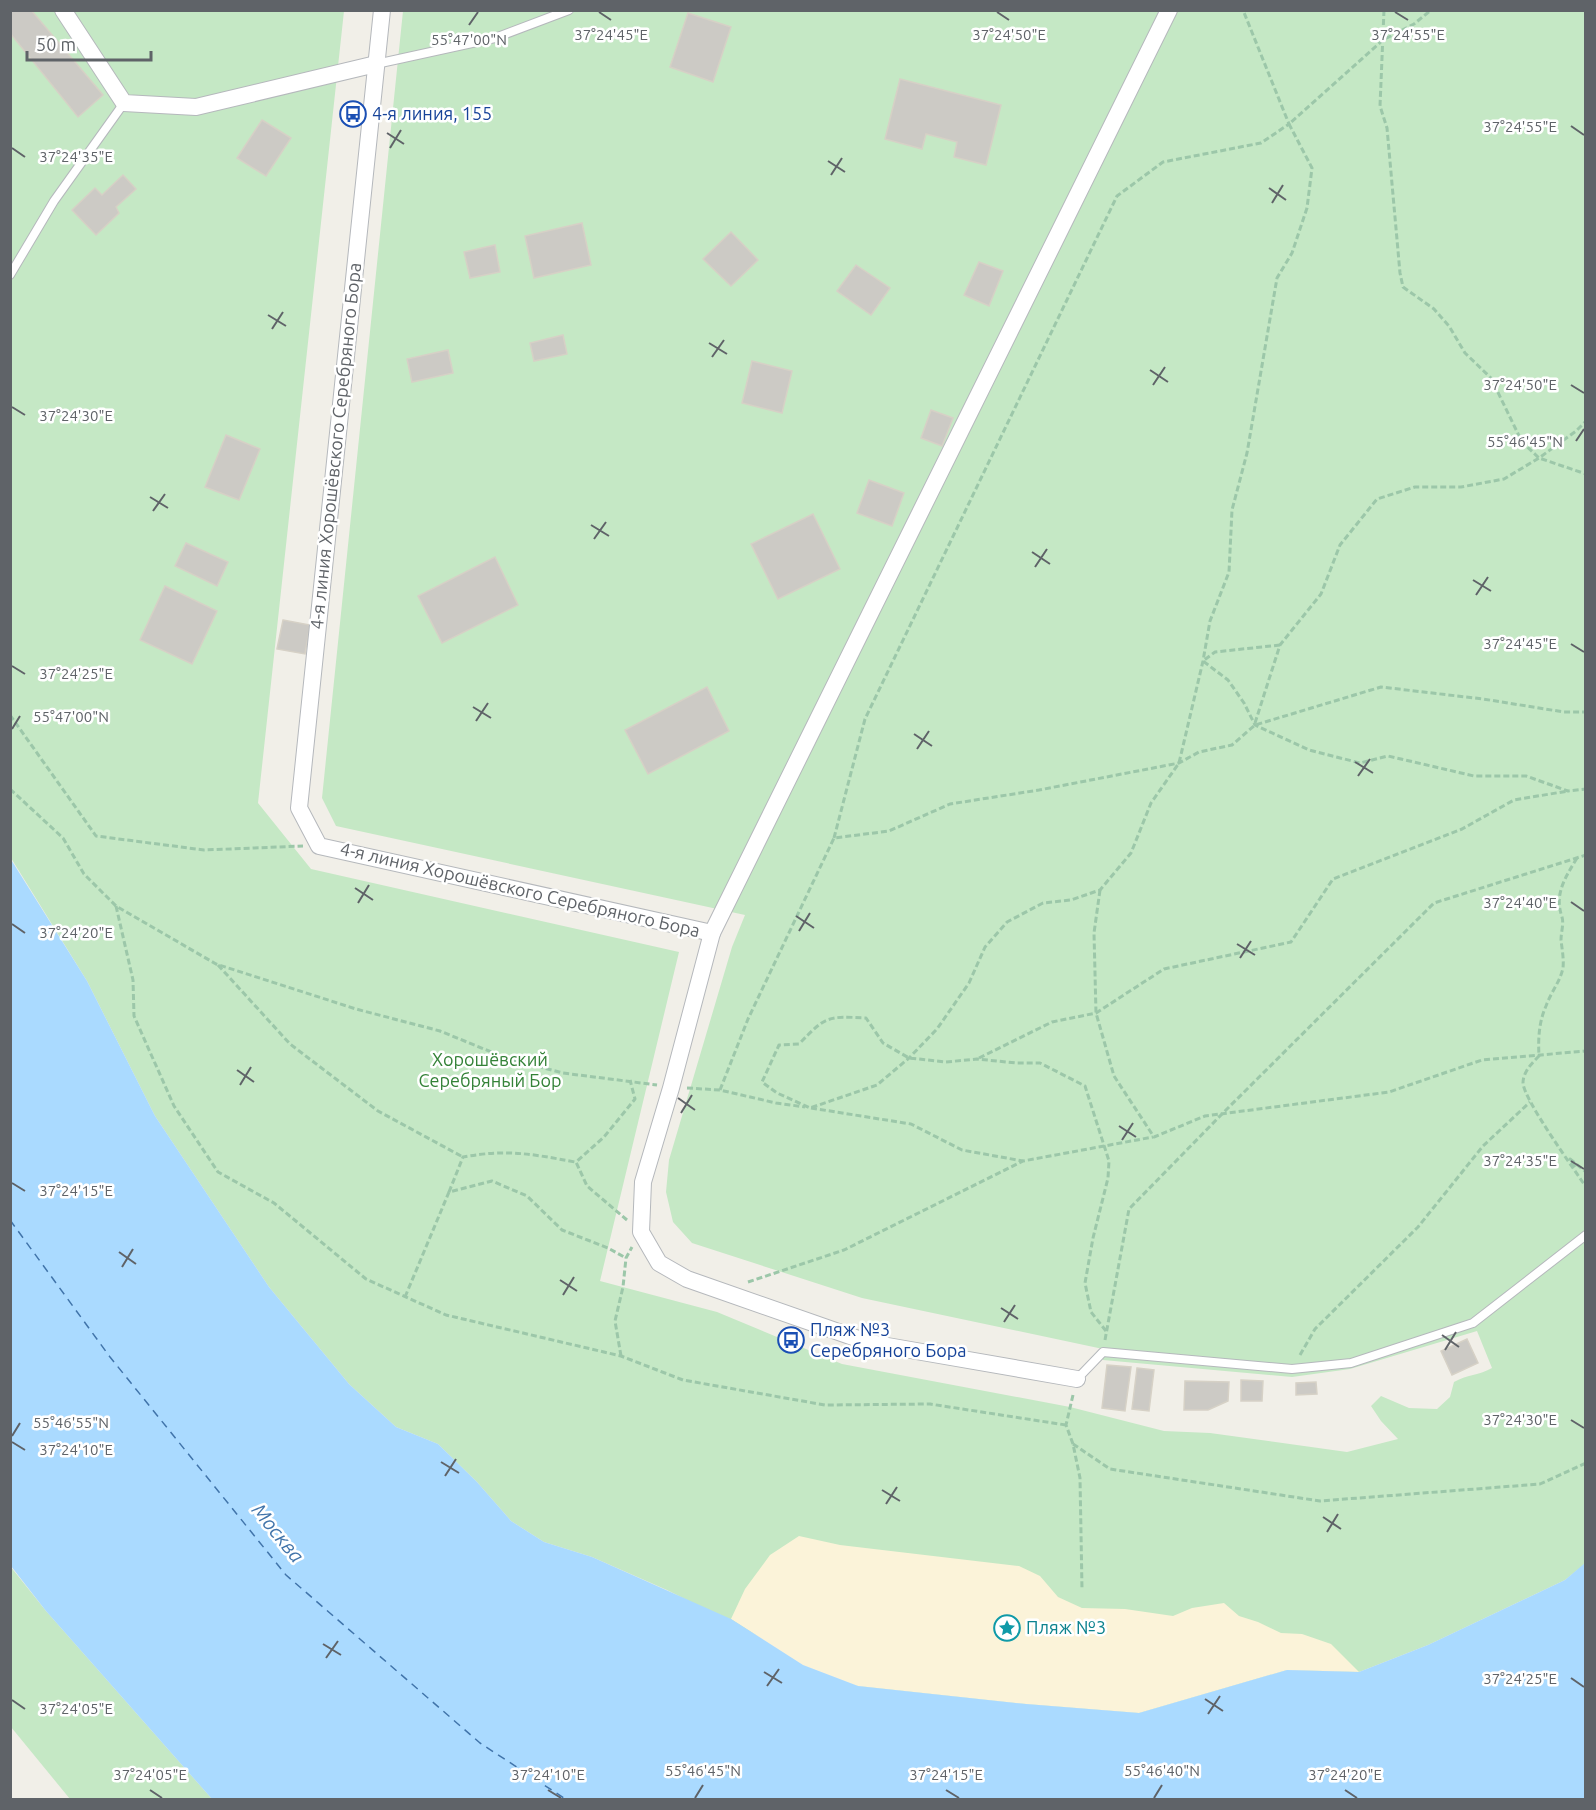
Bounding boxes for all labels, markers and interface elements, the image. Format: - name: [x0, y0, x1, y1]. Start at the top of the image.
- scale bar: [27, 24, 152, 62]
- text: 37°24'45"E: [574, 26, 648, 43]
- text: 37°24'50"E: [972, 26, 1046, 43]
- text: 37°24'55"E: [1371, 26, 1445, 43]
- text: 55°47'00"N: [431, 31, 507, 48]
- text: 50 m: [36, 34, 76, 54]
- bus stop icon: 4-я линия, 155: [338, 99, 368, 129]
- place label: 4-я линия, 155: [372, 103, 492, 123]
- text: 37°24'55"E: [1483, 118, 1557, 135]
- text: 37°24'35"E: [39, 148, 113, 165]
- street label: 4-я линия Хорошёвского Серебряного Бора: [306, 262, 364, 630]
- text: 37°24'50"E: [1483, 376, 1557, 393]
- text: 37°24'30"E: [39, 407, 113, 424]
- text: 55°46'45"N: [1487, 433, 1563, 450]
- text: 37°24'45"E: [1483, 635, 1557, 652]
- text: 37°24'25"E: [39, 665, 113, 682]
- text: 55°47'00"N: [33, 708, 109, 725]
- street label: 4-я линия Хорошёвского Серебряного Бора: [338, 838, 702, 940]
- text: 37°24'40"E: [1483, 894, 1557, 911]
- text: 37°24'20"E: [39, 924, 113, 941]
- park label: Хорошёвский Серебряный Бор: [418, 1049, 562, 1090]
- text: 37°24'35"E: [1483, 1152, 1557, 1169]
- text: 37°24'15"E: [39, 1182, 113, 1199]
- place label: Пляж №3 Cеребряного Бора: [810, 1319, 967, 1360]
- bus stop icon: Пляж №3 Cеребряного Бора: [776, 1325, 806, 1355]
- text: 37°24'30"E: [1483, 1411, 1557, 1428]
- text: 55°46'55"N: [33, 1414, 109, 1431]
- text: 37°24'10"E: [39, 1441, 113, 1458]
- water label: Москва: [248, 1499, 309, 1567]
- place icon: Пляж №3: [992, 1613, 1022, 1643]
- place label: Пляж №3: [1026, 1617, 1106, 1637]
- text: 37°24'25"E: [1483, 1670, 1557, 1687]
- text: 37°24'05"E: [39, 1700, 113, 1717]
- text: 55°46'45"N: [665, 1762, 741, 1779]
- text: 55°46'40"N: [1124, 1762, 1200, 1779]
- text: 37°24'05"E: [113, 1766, 187, 1783]
- text: 37°24'10"E: [511, 1766, 585, 1783]
- text: 37°24'15"E: [909, 1766, 983, 1783]
- text: 37°24'20"E: [1308, 1766, 1382, 1783]

